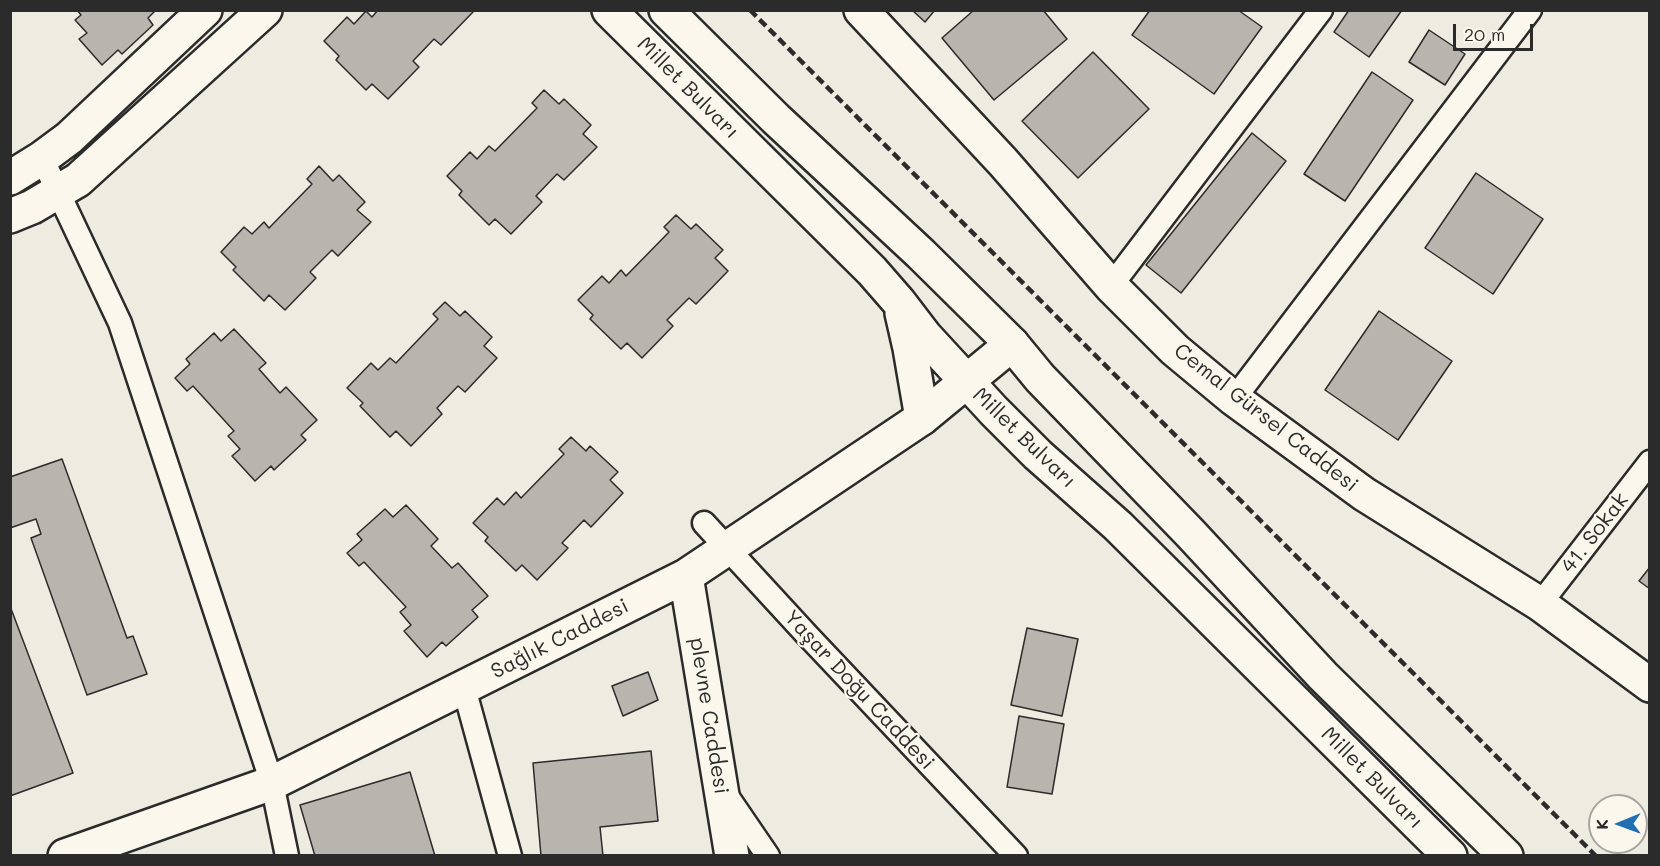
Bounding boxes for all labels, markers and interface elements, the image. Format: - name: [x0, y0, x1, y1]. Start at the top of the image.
- scale bar: [1456, 12, 1536, 50]
- text: 20 m: [1464, 22, 1505, 46]
- street label: Millet Bulvarı: [632, 32, 744, 144]
- street label: Cemal Gürsel Caddesi: [1169, 338, 1363, 498]
- street label: Millet Bulvarı: [967, 382, 1081, 494]
- street label: 41. Sokak: [1556, 488, 1634, 578]
- street label: Sağlık Caddesi: [487, 593, 633, 685]
- street label: Yaşar Doğu Caddesi: [779, 605, 939, 775]
- street label: plevne Caddesi: [684, 636, 734, 796]
- street label: Millet Bulvarı: [1316, 722, 1428, 834]
- north arrow: [1588, 794, 1648, 854]
- text: K: [1591, 819, 1612, 830]

